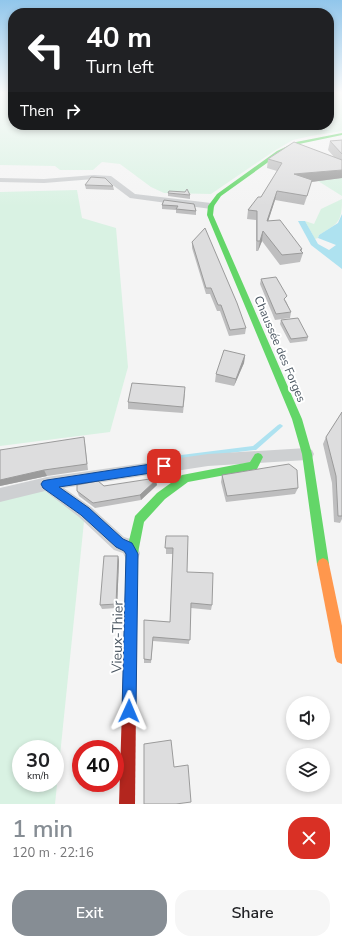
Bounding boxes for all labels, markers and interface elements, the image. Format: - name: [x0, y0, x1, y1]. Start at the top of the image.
- text: 40 m: [86, 19, 152, 57]
- icon: left: [20, 24, 72, 76]
- text: Turn left: [86, 55, 154, 79]
- icon: right: [62, 100, 84, 122]
- text: Then: [20, 101, 54, 121]
- street label: Chaussée des Forges: [250, 293, 310, 405]
- pin: [147, 449, 181, 483]
- icon: arrive: [153, 455, 175, 477]
- street label: Vieux-Thier: [107, 601, 128, 674]
- position arrow: [108, 690, 150, 732]
- map controls: [286, 696, 330, 792]
- button: sound: [286, 696, 330, 740]
- speed limit sign: 40: [72, 740, 124, 792]
- text: 30: [26, 747, 50, 774]
- button: layers: [286, 748, 330, 792]
- text: km/h: [27, 769, 49, 783]
- text: 1 min: [12, 813, 73, 845]
- button: close: [288, 817, 330, 859]
- text: 120 m · 22:16: [12, 844, 94, 862]
- button: Exit: [12, 890, 167, 936]
- button: Share: [175, 890, 330, 936]

